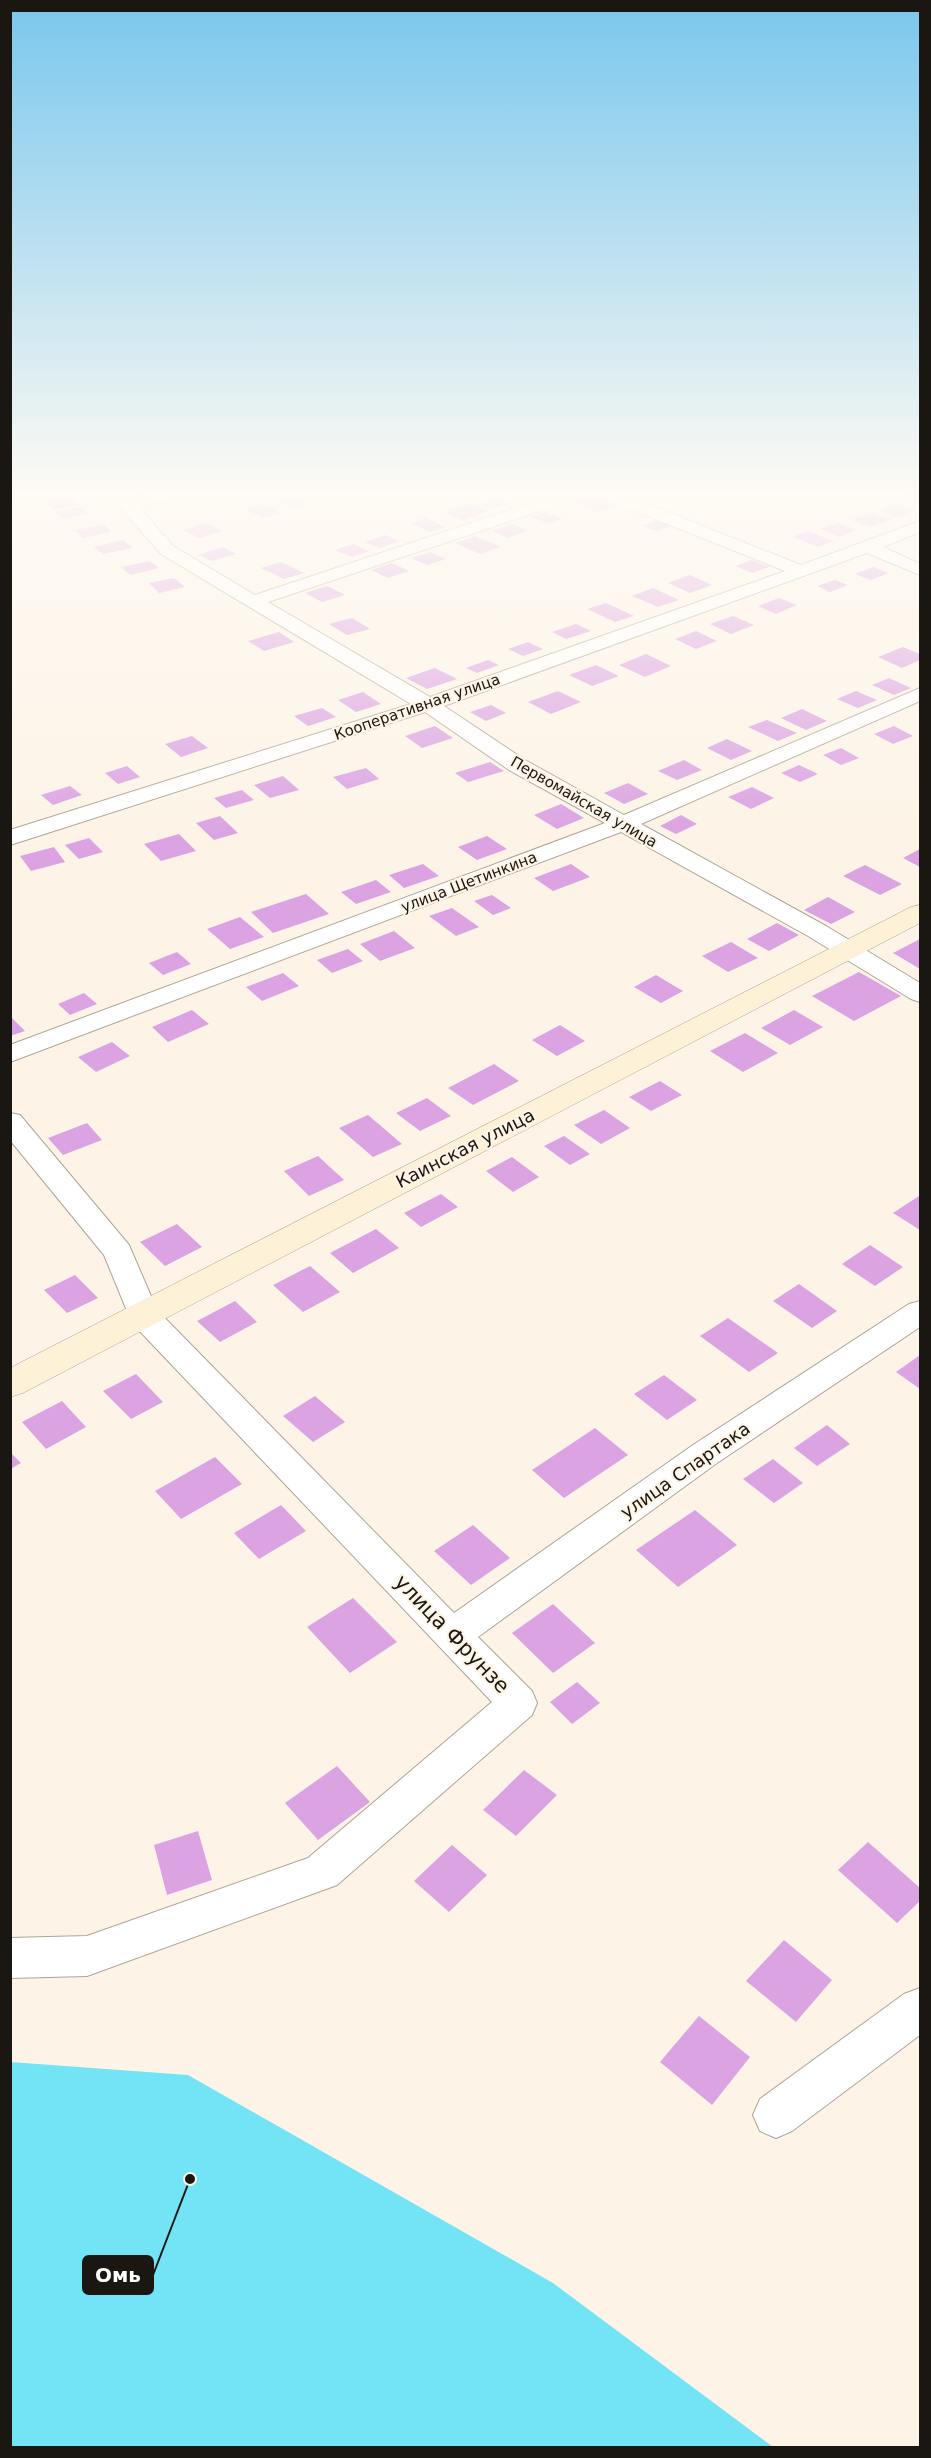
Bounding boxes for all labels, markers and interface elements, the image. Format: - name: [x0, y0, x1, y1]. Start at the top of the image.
- street label: Кооперативная улица: [332, 670, 502, 744]
- street label: Первомайская улица: [508, 753, 660, 851]
- street label: улица Щетинкина: [398, 848, 540, 916]
- street label: Каинская улица: [392, 1104, 538, 1192]
- street label: улица Спартака: [616, 1417, 754, 1523]
- street label: улица Фрунзе: [390, 1570, 514, 1698]
- callout: Омь: [83, 2256, 153, 2294]
- text: Омь: [95, 2263, 141, 2287]

